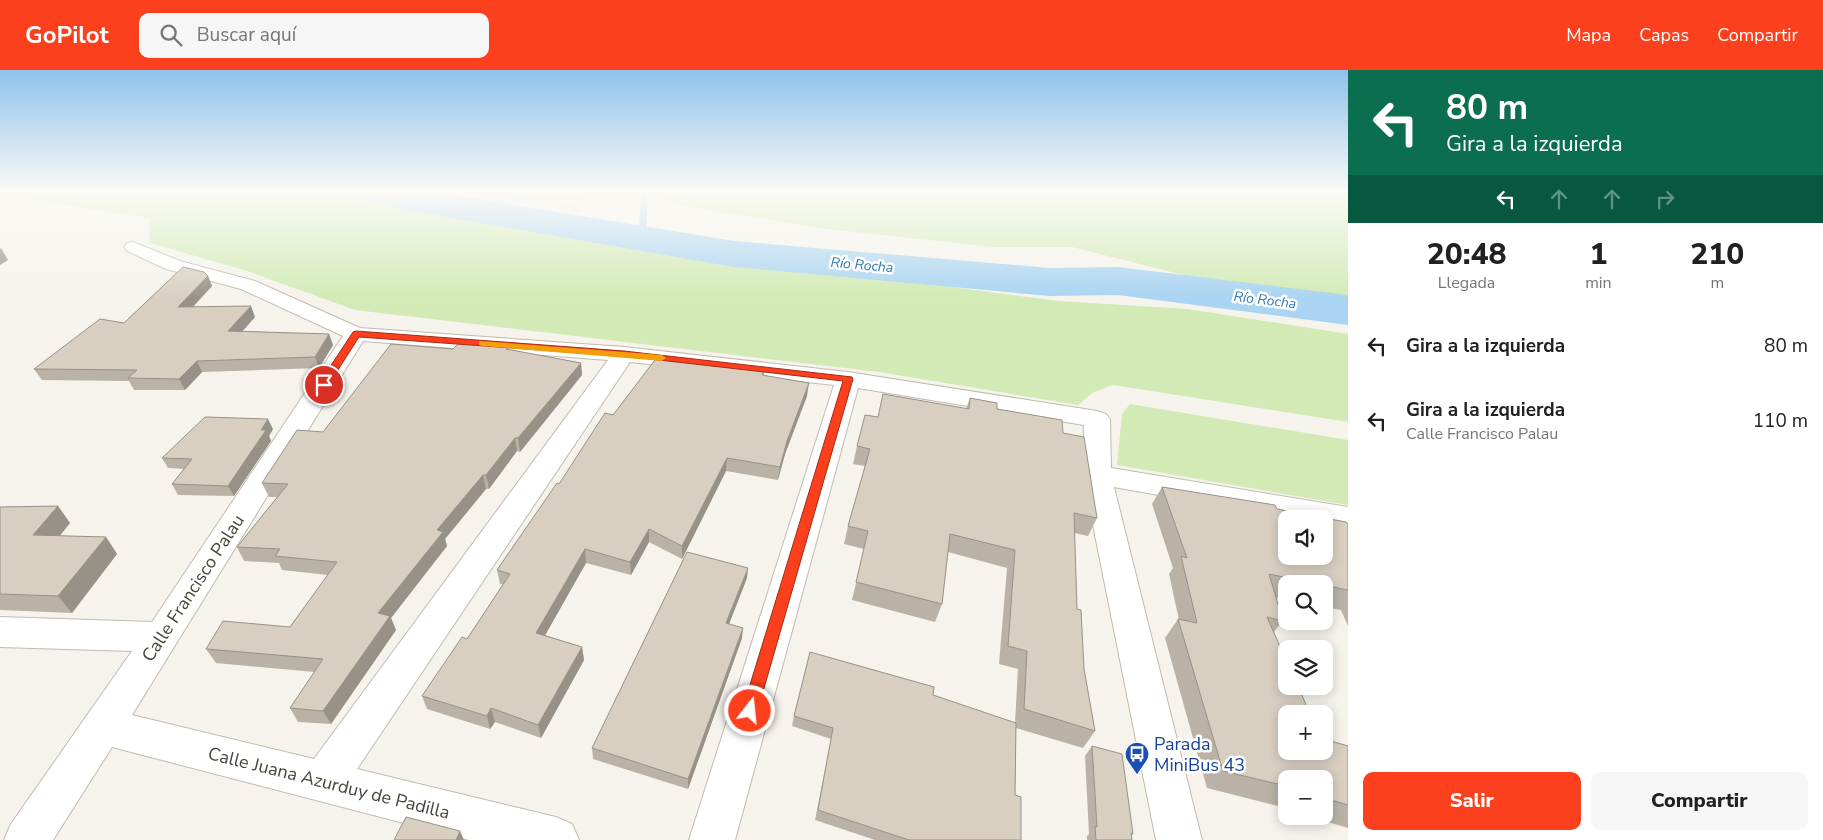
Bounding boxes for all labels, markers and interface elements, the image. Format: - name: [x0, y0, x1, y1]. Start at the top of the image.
- search box: [139, 13, 489, 58]
- text: GoPilot: [25, 19, 109, 51]
- icon: search: [157, 21, 185, 49]
- text: Buscar aquí: [197, 22, 296, 48]
- text: Mapa: [1566, 23, 1611, 47]
- text: Capas: [1639, 23, 1689, 47]
- text: Compartir: [1717, 23, 1798, 47]
- text: 80 m: [1446, 84, 1528, 131]
- icon: left: [1363, 90, 1428, 155]
- text: Gira a la izquierda: [1446, 129, 1623, 159]
- icon: left: [1492, 185, 1520, 213]
- icon: ahead: [1545, 185, 1573, 213]
- icon: ahead: [1598, 185, 1626, 213]
- icon: right: [1651, 185, 1679, 213]
- text: 20:48: [1427, 234, 1506, 275]
- text: 1: [1589, 234, 1607, 275]
- text: 210: [1690, 234, 1744, 275]
- water label: Río Rocha: [830, 253, 894, 277]
- text: Llegada: [1438, 272, 1495, 294]
- text: min: [1585, 272, 1612, 294]
- text: m: [1710, 272, 1724, 294]
- water label: Río Rocha: [1233, 287, 1297, 313]
- icon: left: [1363, 332, 1391, 360]
- text: Gira a la izquierda: [1406, 333, 1565, 359]
- text: 80 m: [1764, 333, 1808, 359]
- pin: [303, 364, 345, 406]
- icon: arrive: [310, 371, 338, 399]
- text: Gira a la izquierda: [1406, 397, 1565, 423]
- icon: left: [1363, 407, 1391, 435]
- text: 110 m: [1753, 408, 1808, 434]
- text: Calle Francisco Palau: [1406, 423, 1558, 445]
- street label: Calle Francisco Palau: [136, 510, 250, 666]
- map controls: [1278, 510, 1333, 825]
- button: sound: [1278, 510, 1333, 565]
- button: search: [1278, 575, 1333, 630]
- button: layers: [1278, 640, 1333, 695]
- position arrow: [723, 684, 775, 736]
- button: +: [1278, 705, 1333, 760]
- place label: Parada MiniBus 43: [1154, 732, 1245, 777]
- street label: Calle Juana Azurduy de Padilla: [206, 741, 452, 825]
- bus stop icon: Parada MiniBus 43: [1124, 741, 1150, 775]
- button: −: [1278, 770, 1333, 825]
- button: Salir: [1363, 772, 1581, 830]
- button: Compartir: [1591, 772, 1808, 830]

